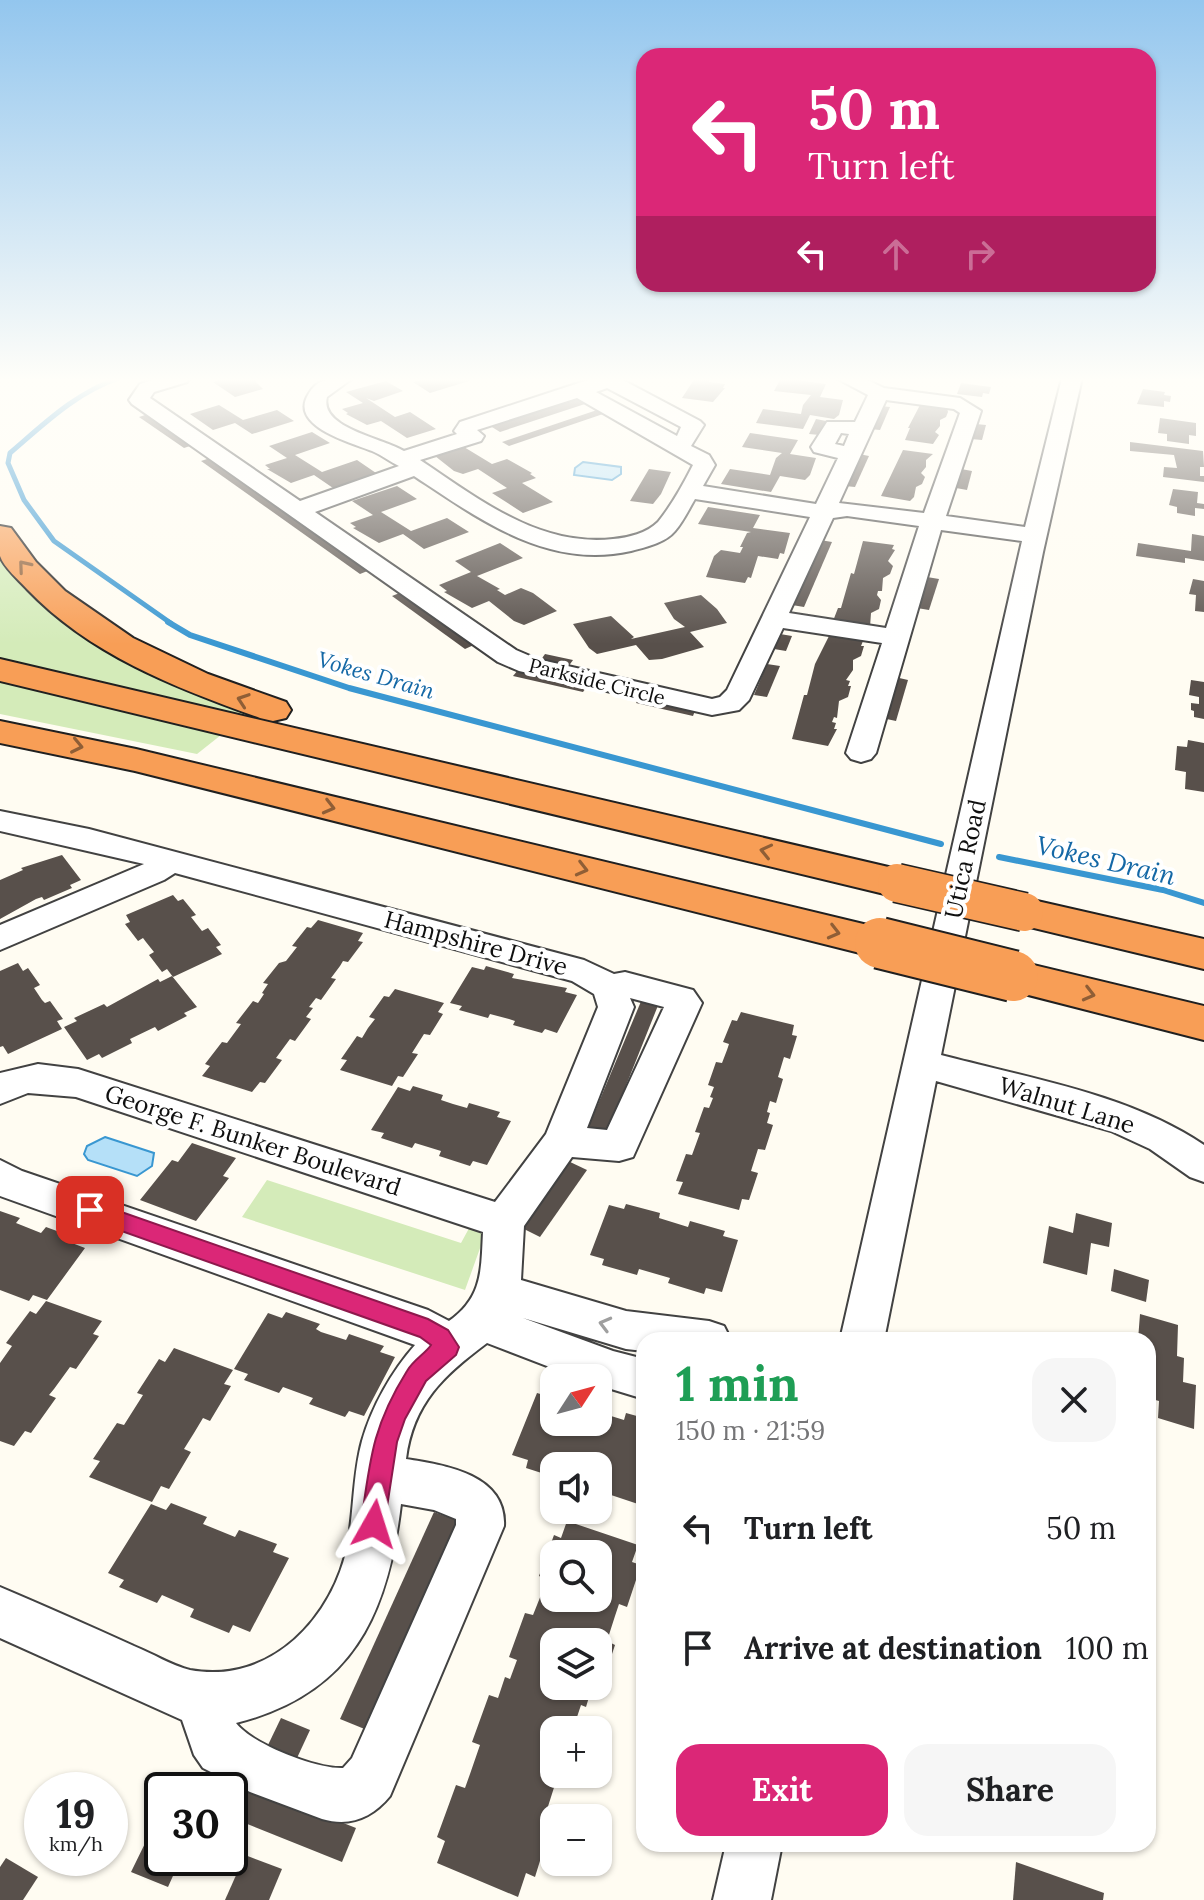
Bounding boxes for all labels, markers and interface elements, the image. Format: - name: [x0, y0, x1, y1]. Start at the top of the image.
- text: 50 m: [808, 73, 940, 144]
- icon: left: [676, 80, 780, 184]
- text: Turn left: [808, 143, 955, 189]
- icon: left: [790, 232, 834, 276]
- icon: ahead: [874, 232, 918, 276]
- icon: right: [958, 232, 1002, 276]
- one-way arrow: [19, 561, 34, 576]
- water label: Vokes Drain: [314, 645, 438, 705]
- street label: Parkside Circle: [526, 652, 668, 710]
- one-way arrow: [237, 693, 251, 709]
- one-way arrow: [70, 737, 83, 754]
- one-way arrow: [322, 797, 336, 814]
- street label: Utica Road: [937, 797, 993, 921]
- water label: Vokes Drain: [1033, 828, 1179, 892]
- one-way arrow: [760, 844, 774, 861]
- one-way arrow: [575, 860, 588, 877]
- street label: Hampshire Drive: [381, 904, 571, 982]
- one-way arrow: [827, 923, 841, 940]
- one-way arrow: [1081, 985, 1095, 1002]
- street label: Walnut Lane: [995, 1070, 1139, 1140]
- street label: George F. Bunker Boulevard: [101, 1077, 405, 1203]
- pin: [56, 1176, 124, 1244]
- icon: arrive: [68, 1188, 112, 1232]
- one-way arrow: [598, 1317, 612, 1334]
- text: 1 min: [676, 1353, 799, 1414]
- button: close: [1032, 1358, 1116, 1442]
- north arrow: [540, 1364, 612, 1436]
- map controls: [540, 1364, 612, 1876]
- text: 150 m · 21:59: [676, 1414, 825, 1447]
- button: sound: [540, 1452, 612, 1524]
- position arrow: [332, 1482, 416, 1566]
- icon: left: [676, 1506, 720, 1550]
- text: Turn left: [744, 1509, 872, 1547]
- text: 50 m: [1046, 1509, 1116, 1547]
- button: search: [540, 1540, 612, 1612]
- icon: arrive: [676, 1626, 720, 1670]
- button: layers: [540, 1628, 612, 1700]
- text: Arrive at destination: [744, 1629, 1042, 1667]
- text: 100 m: [1066, 1629, 1149, 1667]
- button: +: [540, 1716, 612, 1788]
- button: Exit: [676, 1744, 888, 1836]
- button: Share: [904, 1744, 1116, 1836]
- speed limit sign: 30: [144, 1772, 248, 1876]
- text: 19: [56, 1788, 96, 1839]
- button: −: [540, 1804, 612, 1876]
- text: km/h: [49, 1831, 103, 1856]

